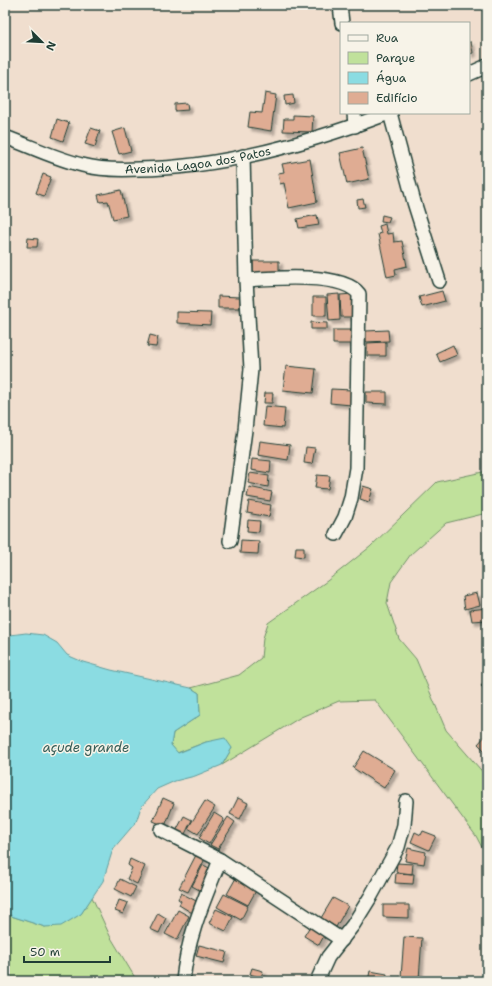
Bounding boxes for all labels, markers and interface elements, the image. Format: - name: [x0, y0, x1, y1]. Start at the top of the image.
- north arrow: [22, 22, 62, 62]
- legend: [340, 22, 470, 114]
- text: Rua: [376, 30, 399, 46]
- text: N: [42, 39, 59, 53]
- text: Parque: [376, 50, 415, 66]
- text: Água: [376, 70, 407, 86]
- text: Edifício: [376, 90, 417, 106]
- street label: Avenida Lagoa dos Patos: [125, 143, 273, 178]
- water label: açude grande: [43, 739, 129, 756]
- scale bar: [24, 938, 110, 964]
- text: 50 m: [30, 944, 60, 960]

